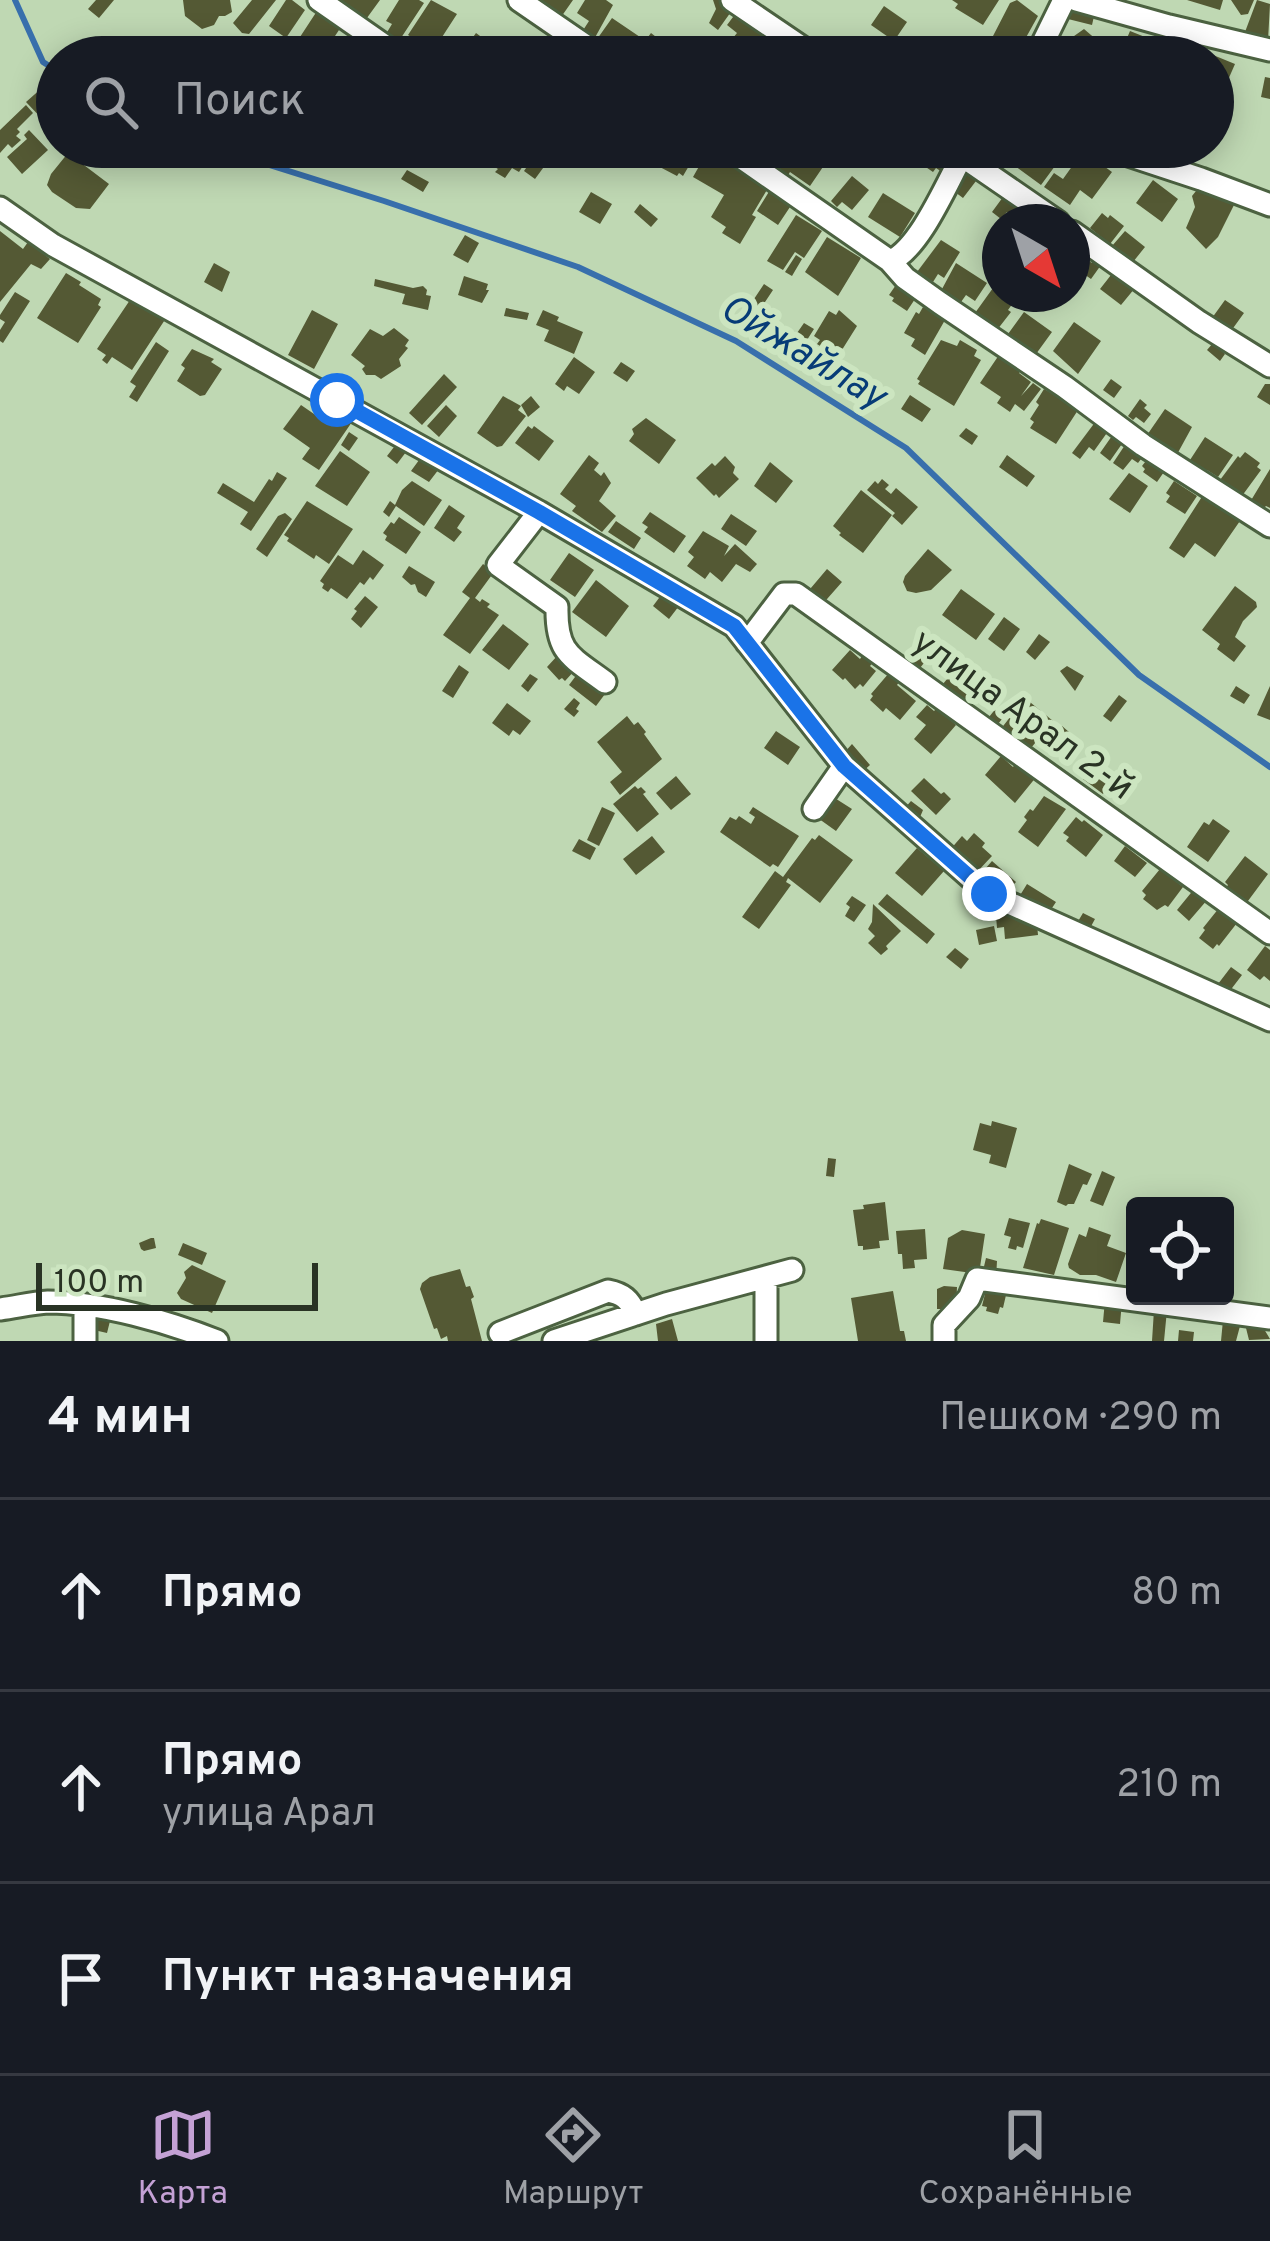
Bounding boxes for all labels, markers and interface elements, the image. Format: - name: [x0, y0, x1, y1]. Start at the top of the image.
- search box: [36, 36, 1234, 168]
- icon: search: [78, 69, 144, 135]
- text: Поиск: [174, 74, 305, 131]
- north arrow: [982, 204, 1090, 312]
- water label: Ойжайлау: [710, 285, 897, 424]
- route start: [310, 373, 364, 427]
- street label: улица Арал 2-й: [902, 620, 1142, 812]
- route end: [962, 867, 1016, 921]
- map controls: [1126, 1197, 1234, 1305]
- button: locate: [1126, 1197, 1234, 1305]
- scale bar: [36, 1257, 318, 1310]
- text: 100 m: [54, 1263, 144, 1305]
- text: 4 мин: [48, 1387, 193, 1452]
- text: Пешком · 290 m: [939, 1395, 1222, 1444]
- icon: ahead: [48, 1562, 114, 1628]
- text: Прямо: [162, 1566, 303, 1623]
- text: 80 m: [1131, 1570, 1222, 1619]
- text: Прямо: [162, 1734, 303, 1791]
- icon: ahead: [48, 1754, 114, 1820]
- text: 210 m: [1116, 1762, 1222, 1811]
- text: улица Арал: [162, 1791, 376, 1840]
- icon: arrive: [48, 1946, 114, 2012]
- text: Пункт назначения: [162, 1950, 574, 2007]
- tab: Карта: [138, 2102, 228, 2216]
- tab: Маршрут: [503, 2102, 643, 2216]
- tab: Сохранённые: [918, 2102, 1132, 2216]

